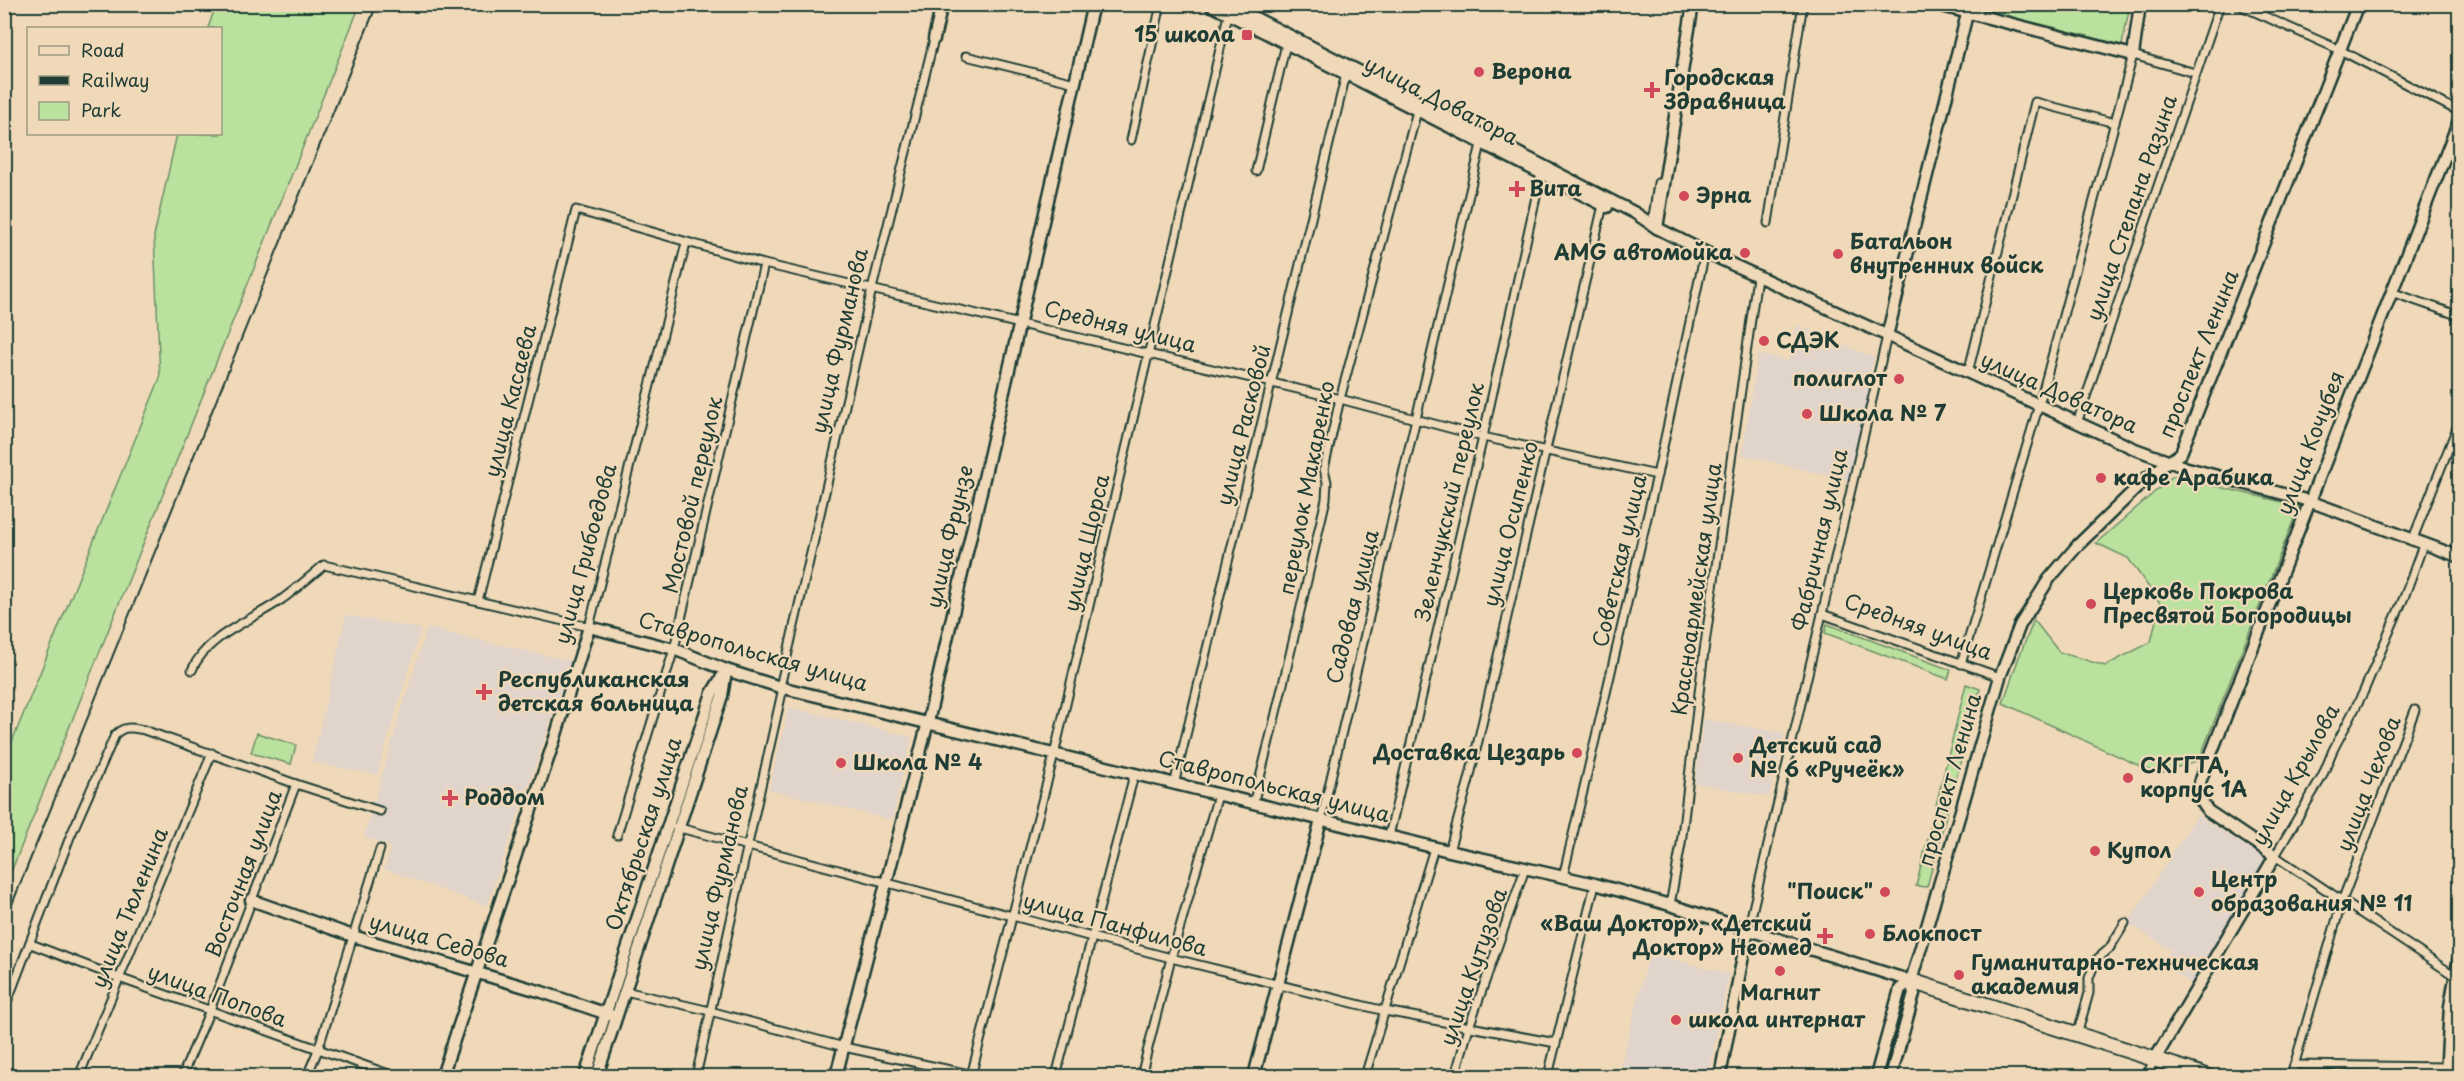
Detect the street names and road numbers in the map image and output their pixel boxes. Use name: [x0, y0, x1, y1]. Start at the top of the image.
street label: улица Доватора: [1359, 47, 1525, 152]
street label: улица Степана Разина: [2076, 89, 2184, 325]
street label: улица Фурманова: [801, 245, 875, 436]
street label: проспект Ленина: [2149, 264, 2246, 442]
street label: Средняя улица: [1041, 291, 1201, 360]
street label: улица Касаева: [475, 321, 544, 480]
street label: улица Расковой: [1207, 341, 1278, 508]
street label: улица Доватора: [1976, 342, 2144, 440]
street label: улица Кочубея: [2267, 366, 2351, 519]
street label: переулок Макаренко: [1269, 378, 1341, 597]
street label: Зеленчукский переулок: [1405, 379, 1491, 624]
street label: Мостовой переулок: [653, 392, 729, 596]
street label: улица Осипенко: [1473, 437, 1545, 610]
street label: Фабричная улица: [1782, 445, 1855, 634]
street label: улица Грибоедова: [545, 460, 624, 647]
street label: Красноармейская улица: [1661, 460, 1729, 717]
street label: улица Фрунзе: [916, 462, 980, 611]
street label: Советская улица: [1583, 470, 1654, 650]
street label: улица Щорса: [1054, 471, 1116, 615]
street label: Садовая улица: [1316, 525, 1386, 687]
street label: Средняя улица: [1840, 583, 1998, 667]
street label: Ставропольская улица: [635, 602, 873, 698]
street label: проспект Ленина: [1908, 688, 1988, 870]
street label: улица Крылова: [2242, 697, 2346, 851]
street label: улица Чехова: [2327, 711, 2408, 856]
street label: Октябрьская улица: [596, 732, 689, 934]
street label: Ставропольская улица: [1155, 741, 1394, 830]
street label: улица Фурманова: [681, 782, 755, 973]
street label: Восточная улица: [195, 784, 289, 962]
street label: улица Тюленина: [81, 821, 175, 992]
street label: улица Панфилова: [1020, 883, 1211, 963]
street label: улица Кутузова: [1430, 883, 1514, 1050]
street label: улица Седова: [366, 904, 513, 974]
street label: улица Попова: [144, 954, 292, 1034]

